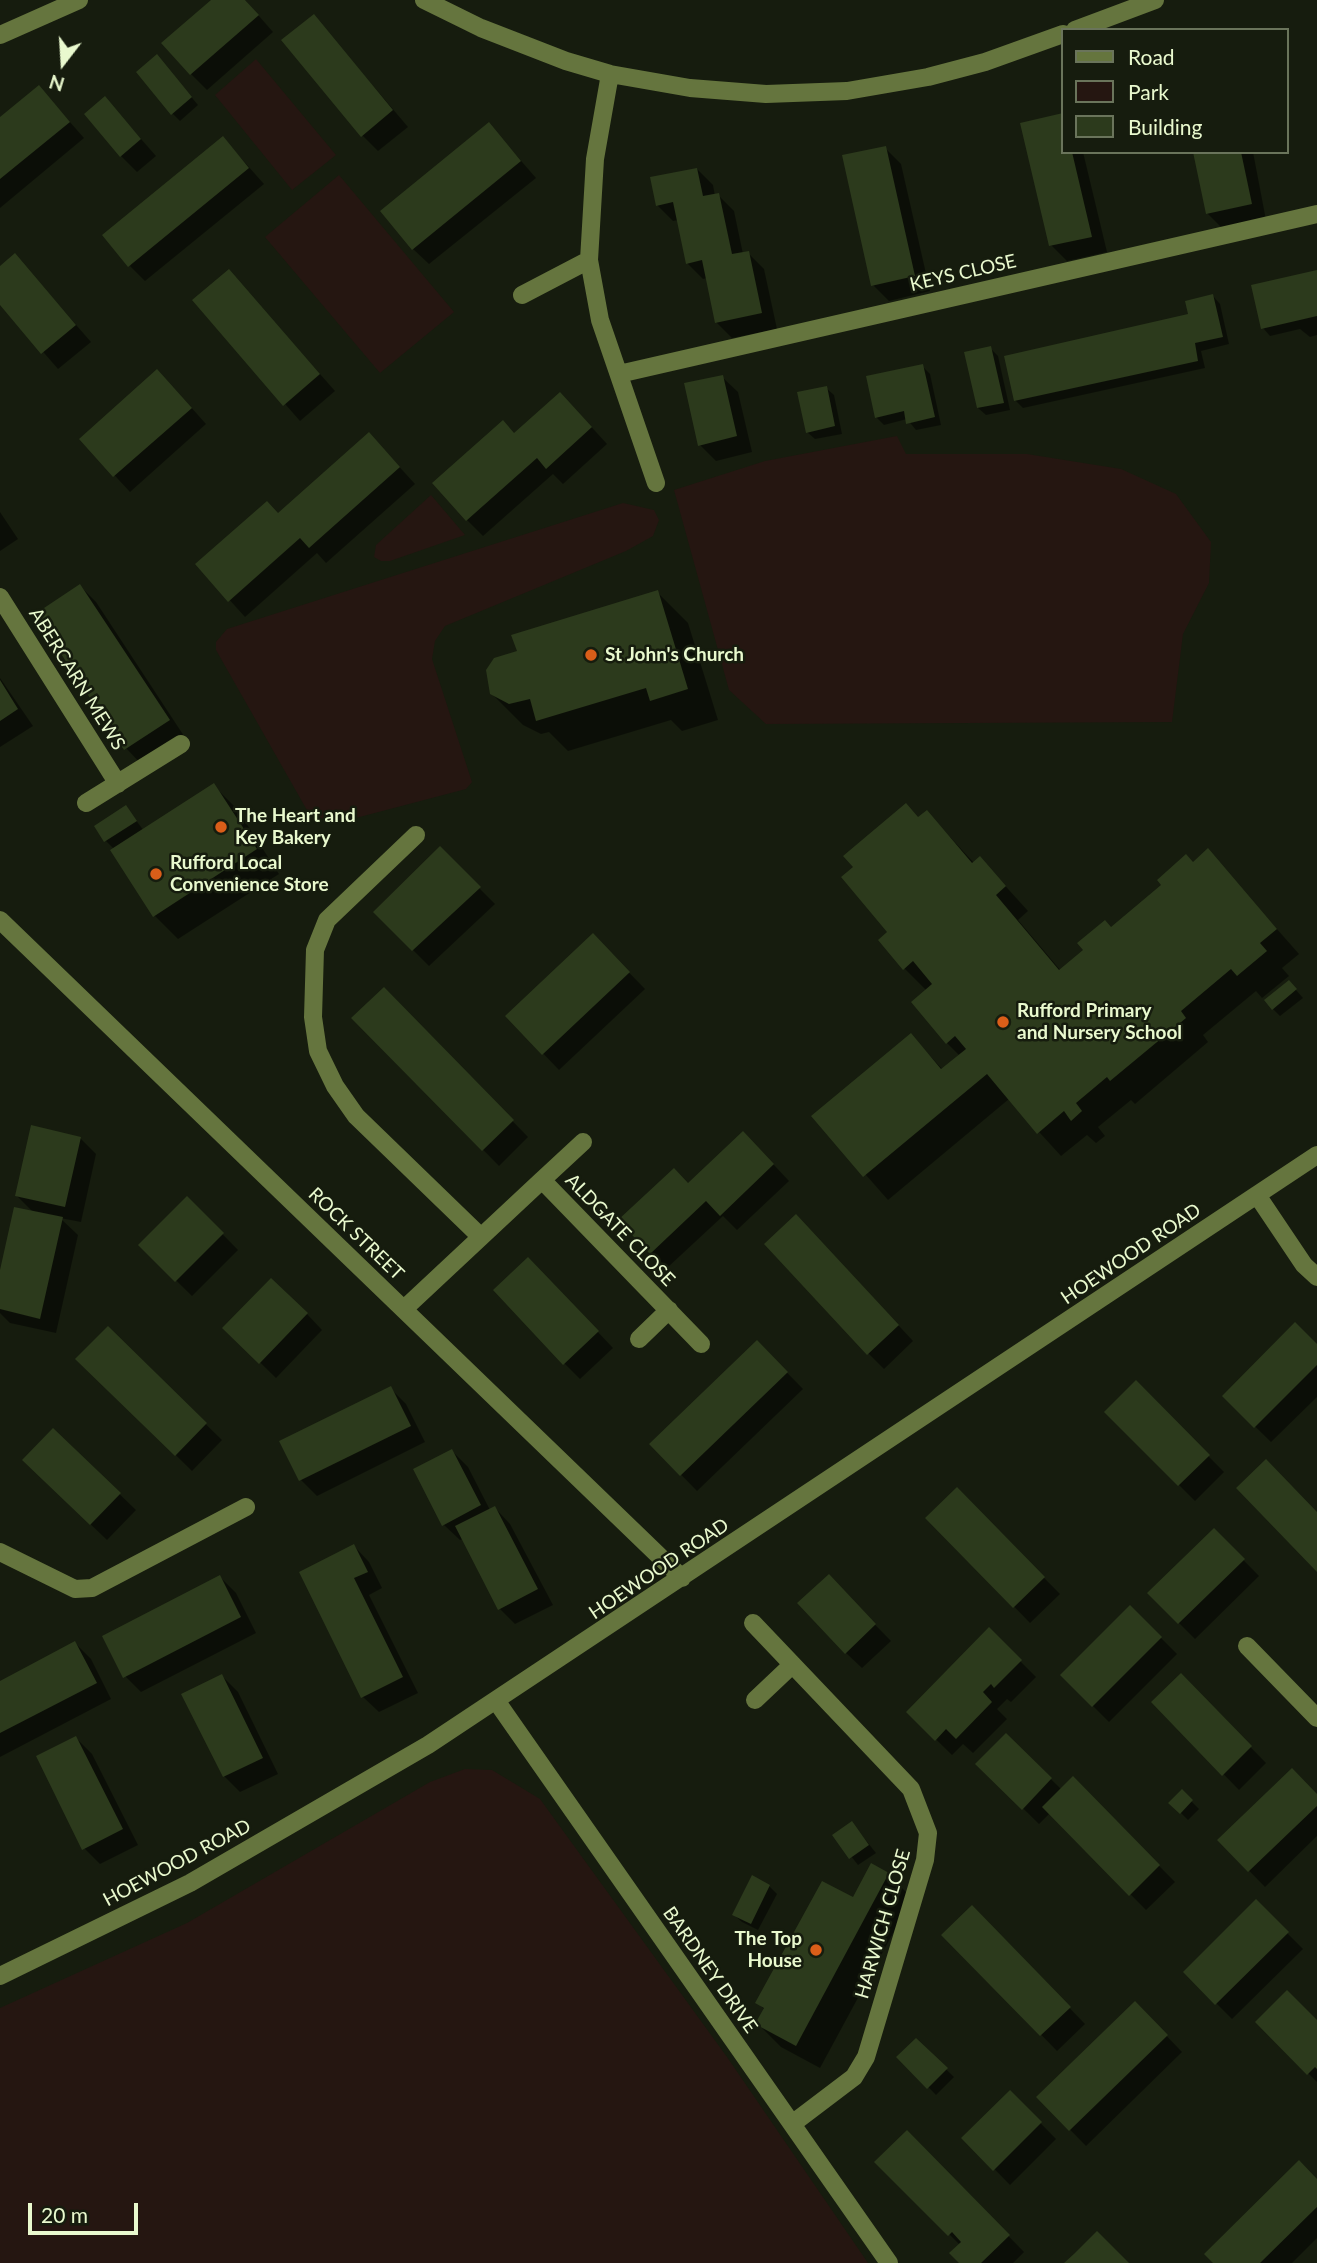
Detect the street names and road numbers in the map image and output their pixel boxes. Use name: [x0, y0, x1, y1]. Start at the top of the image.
street label: KEYS CLOSE: [908, 250, 1018, 296]
street label: ABERCARN MEWS: [24, 604, 130, 754]
street label: ALDGATE CLOSE: [560, 1169, 680, 1291]
street label: ROCK STREET: [304, 1183, 408, 1285]
street label: HOEWOOD ROAD: [1057, 1199, 1205, 1309]
street label: HOEWOOD ROAD: [585, 1514, 733, 1624]
street label: HOEWOOD ROAD: [99, 1814, 255, 1912]
street label: HARWICH CLOSE: [851, 1847, 915, 2001]
street label: BARDNEY DRIVE: [658, 1902, 762, 2038]

